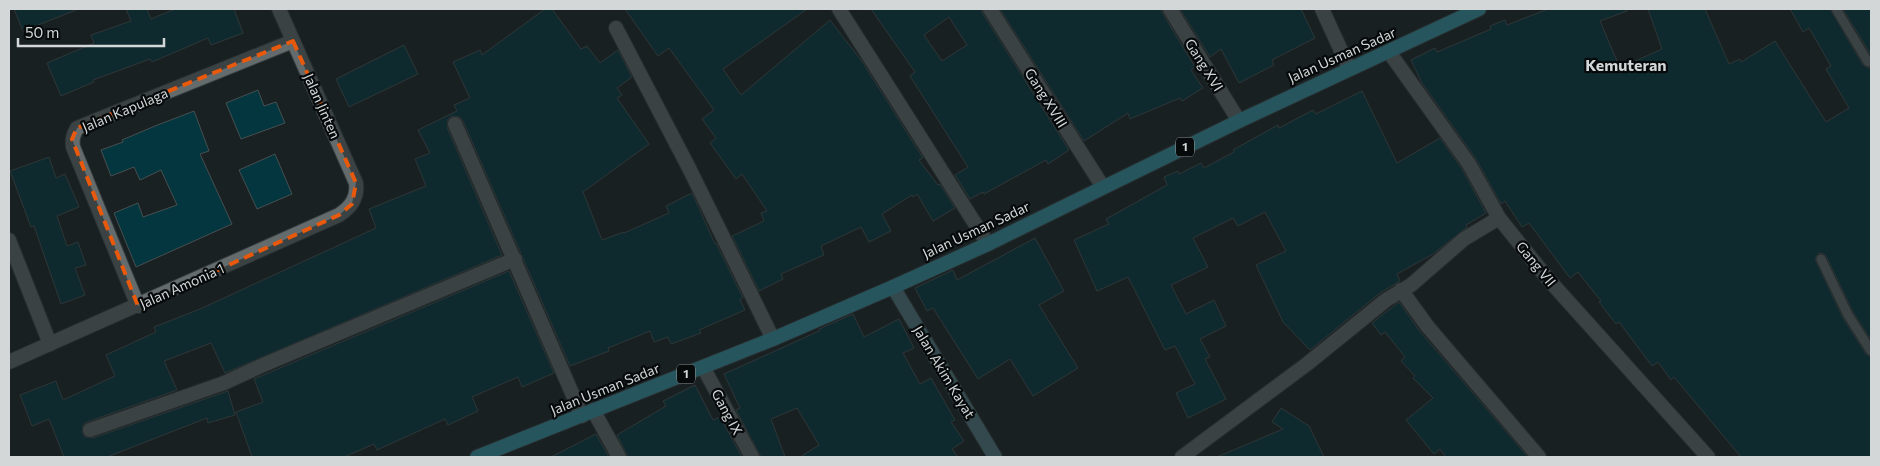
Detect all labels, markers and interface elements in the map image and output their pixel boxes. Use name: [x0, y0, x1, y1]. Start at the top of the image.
scale bar: [18, 15, 164, 47]
text: 50 m: [25, 23, 59, 41]
street label: Jalan Usman Sadar: [1285, 23, 1399, 86]
street label: Gang XVI: [1182, 35, 1227, 94]
district label: Kemuteran: [1585, 55, 1667, 74]
street label: Gang XVIII: [1022, 65, 1071, 131]
street label: Jalan Jinten: [301, 70, 344, 141]
street label: Jalan Kapulaga: [79, 84, 170, 135]
road number: 1: [1176, 138, 1194, 156]
street label: Jalan Usman Sadar: [919, 197, 1032, 262]
street label: Gang VII: [1513, 238, 1560, 290]
street label: Jalan Amonia 1: [137, 259, 227, 312]
street label: Jalan Akim Kayat: [910, 322, 979, 422]
street label: Jalan Usman Sadar: [548, 359, 662, 418]
road number: 1: [677, 364, 695, 384]
street label: Gang IX: [708, 386, 747, 438]

